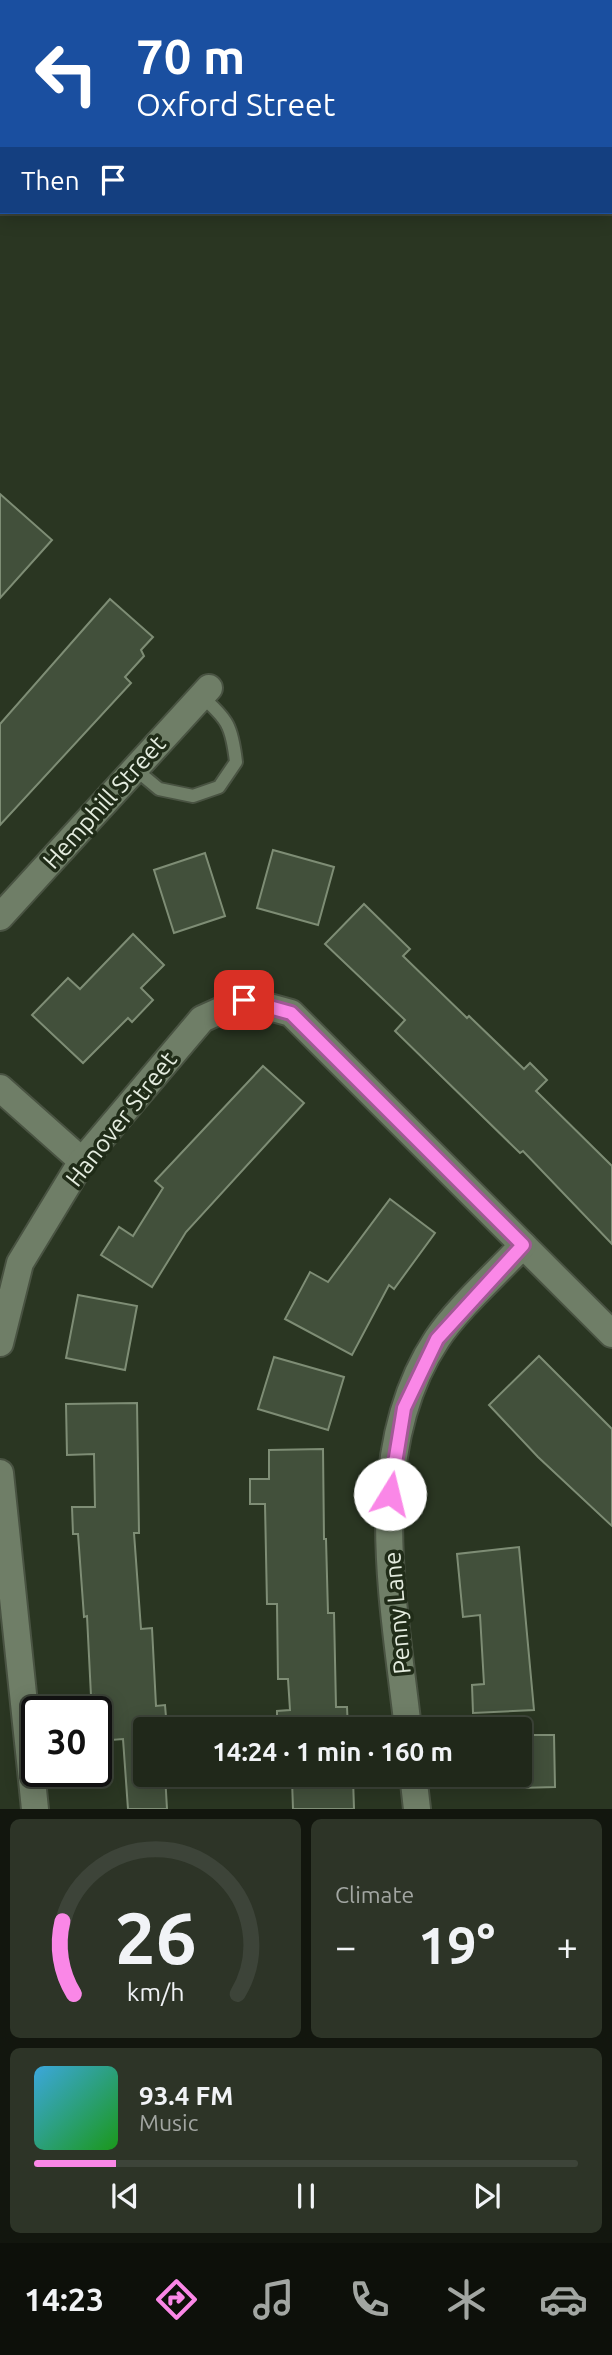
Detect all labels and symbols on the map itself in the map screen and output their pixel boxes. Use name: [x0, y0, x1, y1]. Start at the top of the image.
street label: Hemphill Street: [37, 730, 171, 874]
pin: [214, 970, 274, 1030]
street label: Hanover Street: [60, 1046, 182, 1192]
position arrow: [353, 1457, 427, 1531]
street label: Penny Lane: [378, 1551, 416, 1675]
speed limit sign: 30: [21, 1696, 112, 1787]

